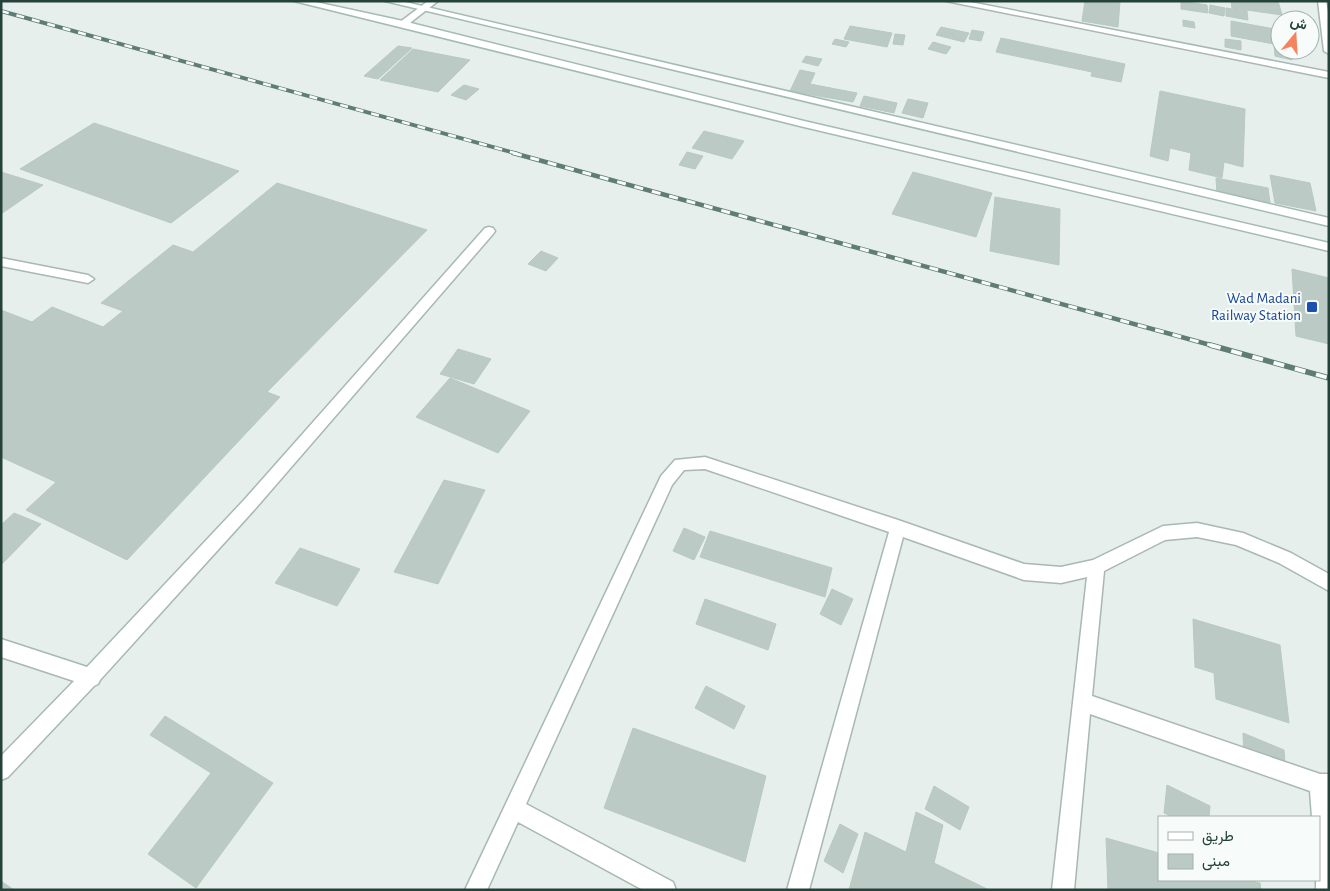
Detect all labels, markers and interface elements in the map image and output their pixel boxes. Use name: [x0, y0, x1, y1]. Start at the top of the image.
north arrow: [1270, 10, 1320, 60]
text: ش: [1288, 14, 1309, 34]
place label: Wad Madani Railway Station: [1211, 291, 1301, 323]
marker: Wad Madani Railway Station: [1305, 300, 1319, 314]
legend: [1158, 816, 1320, 881]
text: طريق: [1202, 829, 1234, 846]
text: مبنى: [1202, 854, 1230, 871]

